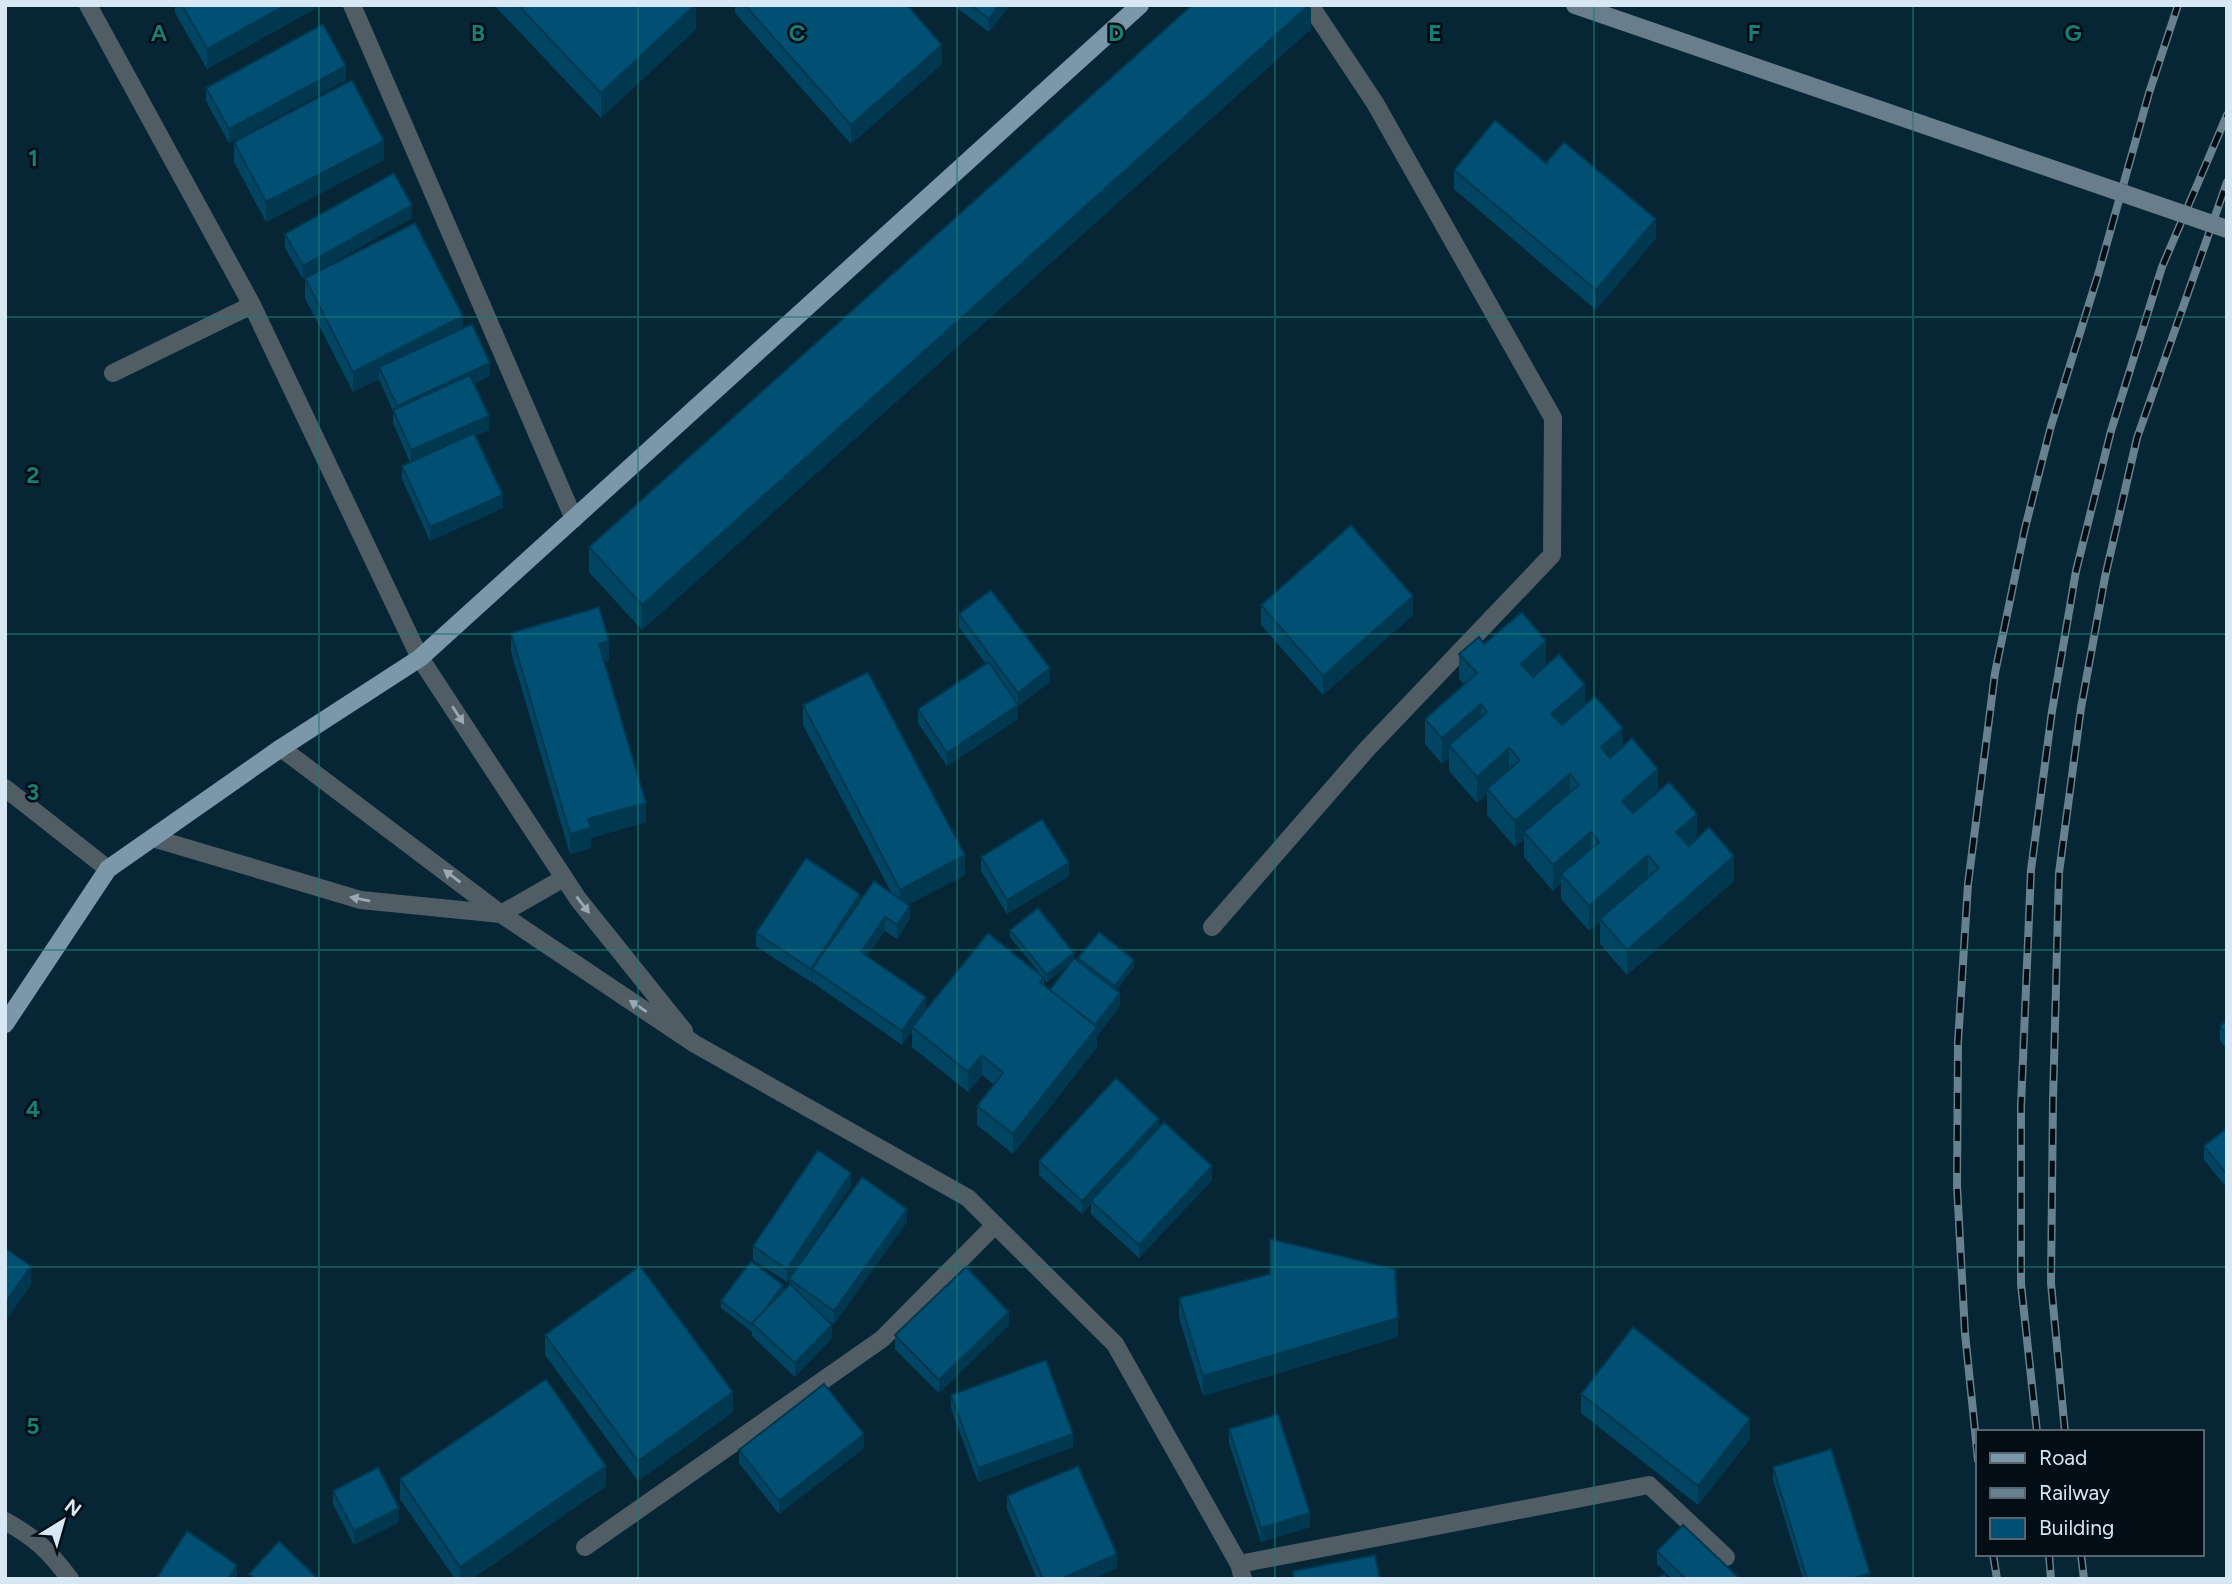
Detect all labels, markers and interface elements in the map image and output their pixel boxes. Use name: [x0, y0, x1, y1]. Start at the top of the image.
text: A: [151, 19, 168, 47]
text: B: [471, 19, 485, 47]
text: C: [789, 19, 806, 47]
text: D: [1108, 19, 1124, 47]
text: E: [1428, 19, 1442, 47]
text: F: [1748, 19, 1761, 47]
text: G: [2064, 19, 2082, 47]
text: 1: [28, 144, 38, 172]
text: 2: [26, 461, 40, 489]
one-way arrow: [451, 706, 464, 725]
text: 3: [27, 778, 39, 806]
one-way arrow: [443, 869, 461, 884]
one-way arrow: [349, 893, 371, 904]
one-way arrow: [576, 896, 590, 914]
one-way arrow: [629, 999, 647, 1013]
text: 4: [26, 1095, 40, 1123]
text: 5: [26, 1412, 40, 1440]
legend: [1976, 1430, 2204, 1556]
text: Road: [2039, 1445, 2087, 1470]
text: Railway: [2039, 1480, 2110, 1505]
north arrow: [28, 1486, 98, 1556]
text: N: [60, 1494, 86, 1521]
text: Building: [2039, 1515, 2114, 1540]

